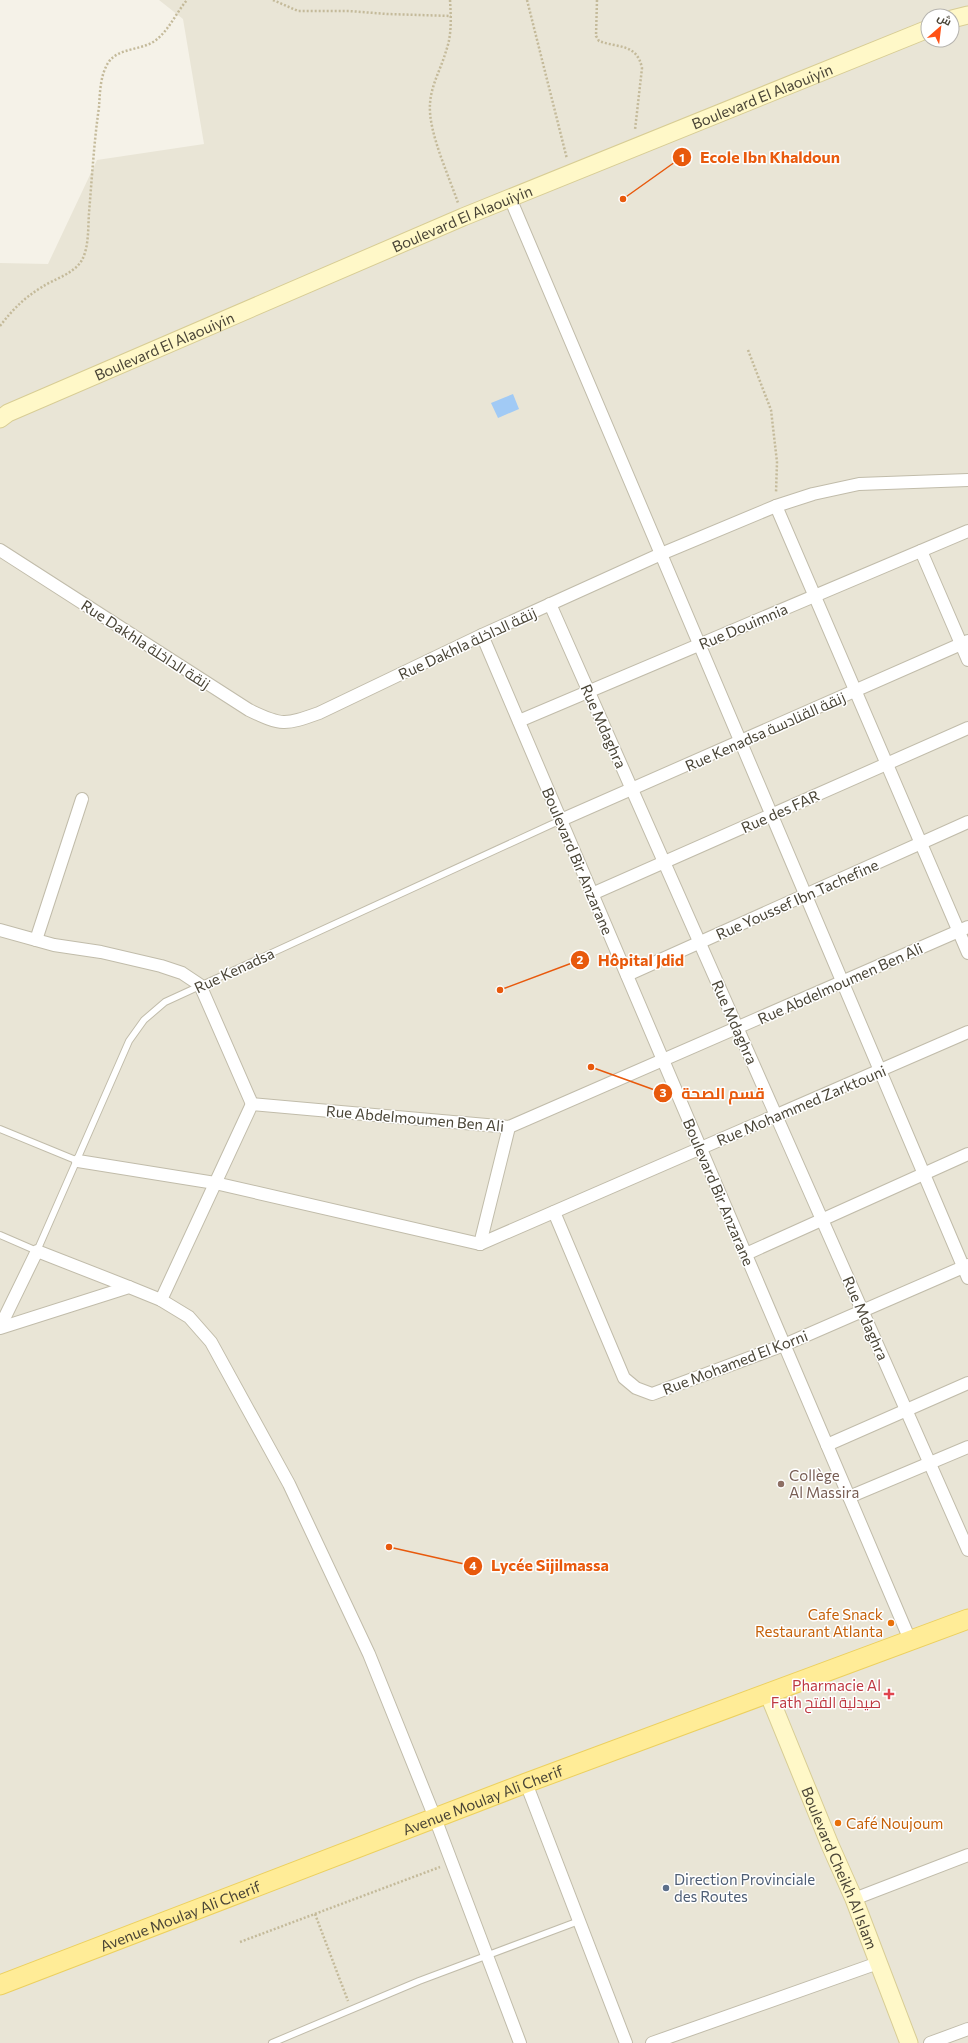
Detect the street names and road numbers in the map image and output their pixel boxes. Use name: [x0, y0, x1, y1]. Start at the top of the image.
street label: Boulevard El Alaouiyin: [689, 60, 835, 133]
street label: Boulevard El Alaouiyin: [389, 181, 535, 256]
street label: Boulevard El Alaouiyin: [92, 308, 237, 384]
street label: Rue Dakhla زنقة الداخلة: [78, 596, 214, 693]
street label: Rue Douimnia: [696, 599, 790, 653]
street label: Rue Dakhla زنقة الداخلة: [395, 603, 539, 684]
street label: Rue Mdaghra: [577, 681, 631, 771]
street label: Rue Kenadsa زنقة القنادسة: [682, 688, 848, 775]
street label: Boulevard Bir Anzarane: [539, 785, 617, 937]
street label: Rue des FAR: [738, 786, 822, 836]
street label: Rue Youssef Ibn Tachefine: [713, 855, 881, 943]
street label: Rue Abdelmoumen Ben Ali: [755, 938, 925, 1028]
street label: Rue Kenadsa: [191, 944, 277, 996]
street label: Rue Mdaghra: [708, 977, 762, 1067]
street label: Rue Mohammed Zarktouni: [714, 1061, 888, 1149]
street label: Rue Abdelmoumen Ben Ali: [325, 1101, 505, 1135]
street label: Boulevard Bir Anzarane: [680, 1116, 758, 1268]
street label: Rue Mdaghra: [839, 1273, 893, 1363]
street label: Rue Mohamed El Korni: [660, 1326, 810, 1398]
street label: Avenue Moulay Ali Cherif: [400, 1761, 565, 1839]
street label: Boulevard Cheikh Al Islam: [798, 1784, 881, 1952]
street label: Avenue Moulay Ali Cherif: [97, 1877, 263, 1955]

